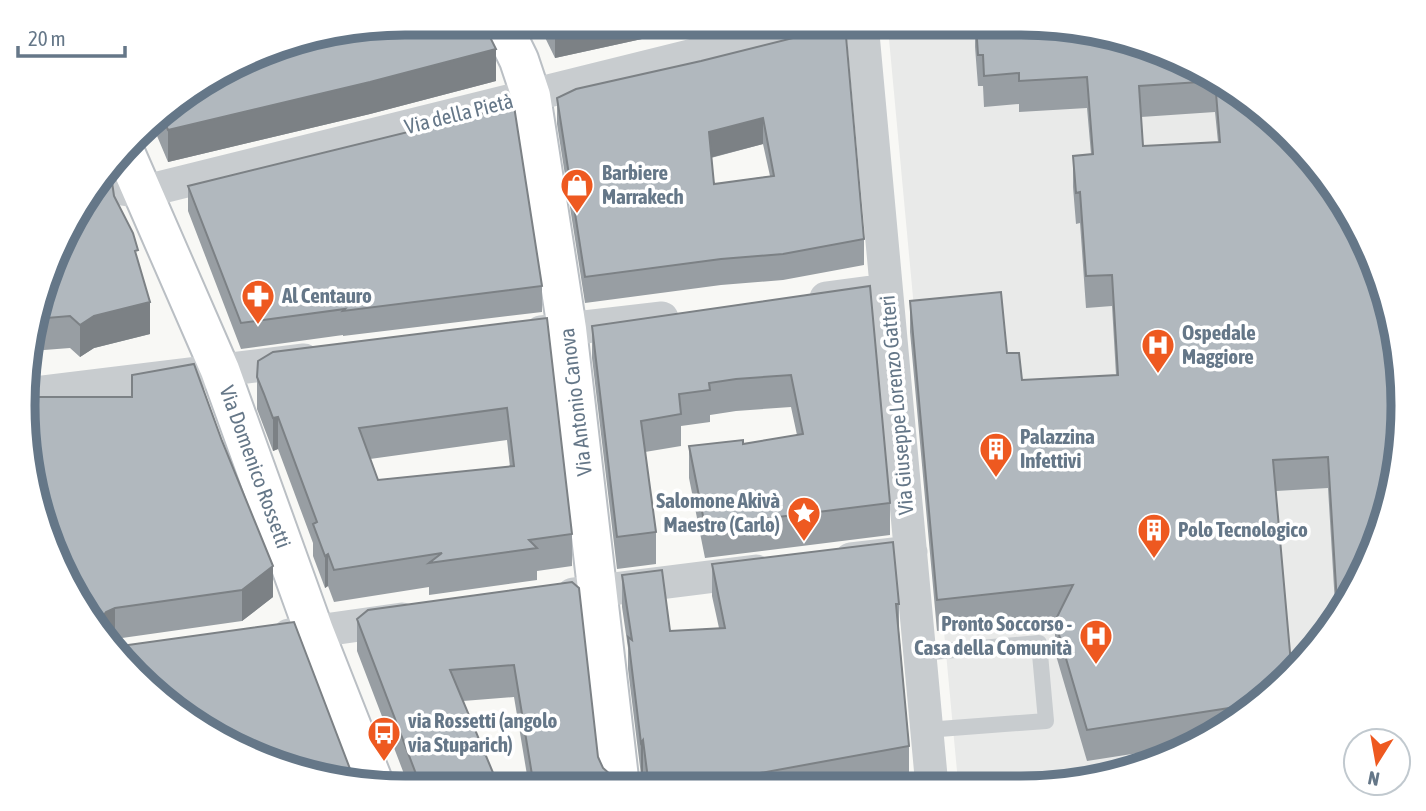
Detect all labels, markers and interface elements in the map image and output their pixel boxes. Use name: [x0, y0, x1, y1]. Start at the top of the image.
scale bar: [18, 14, 124, 58]
text: 20 m: [28, 26, 66, 50]
street label: Via della Pietà: [402, 88, 516, 138]
place label: Barbiere Marrakech: [602, 160, 684, 208]
shop icon: Barbiere Marrakech: [558, 166, 596, 215]
pharmacy icon: Al Centauro: [239, 277, 277, 326]
place label: Al Centauro: [281, 283, 372, 307]
street label: Via Giuseppe Lorenzo Gatteri: [874, 294, 918, 516]
place label: Ospedale Maggiore: [1182, 320, 1256, 368]
hospital icon: Ospedale Maggiore: [1139, 326, 1177, 375]
street label: Via Antonio Canova: [554, 327, 596, 478]
street label: Via Domenico Rossetti: [215, 382, 296, 551]
place label: Palazzina Infettivi: [1020, 424, 1095, 472]
building icon: Palazzina Infettivi: [977, 430, 1015, 479]
place label: Salomone Akivà Maestro (Carlo): [656, 488, 780, 536]
place icon: Salomone Akivà Maestro (Carlo): [785, 494, 823, 543]
building icon: Polo Tecnologico: [1135, 511, 1173, 560]
place label: Polo Tecnologico: [1178, 517, 1308, 541]
place label: Pronto Soccorso - Casa della Comunità: [914, 611, 1072, 659]
hospital icon: Pronto Soccorso - Casa della Comunità: [1077, 617, 1115, 666]
place label: via Rossetti (angolo via Stuparich): [408, 708, 557, 756]
bus stop icon: via Rossetti (angolo via Stuparich): [365, 714, 403, 763]
north arrow: [1342, 727, 1412, 797]
text: N: [1366, 767, 1381, 791]

